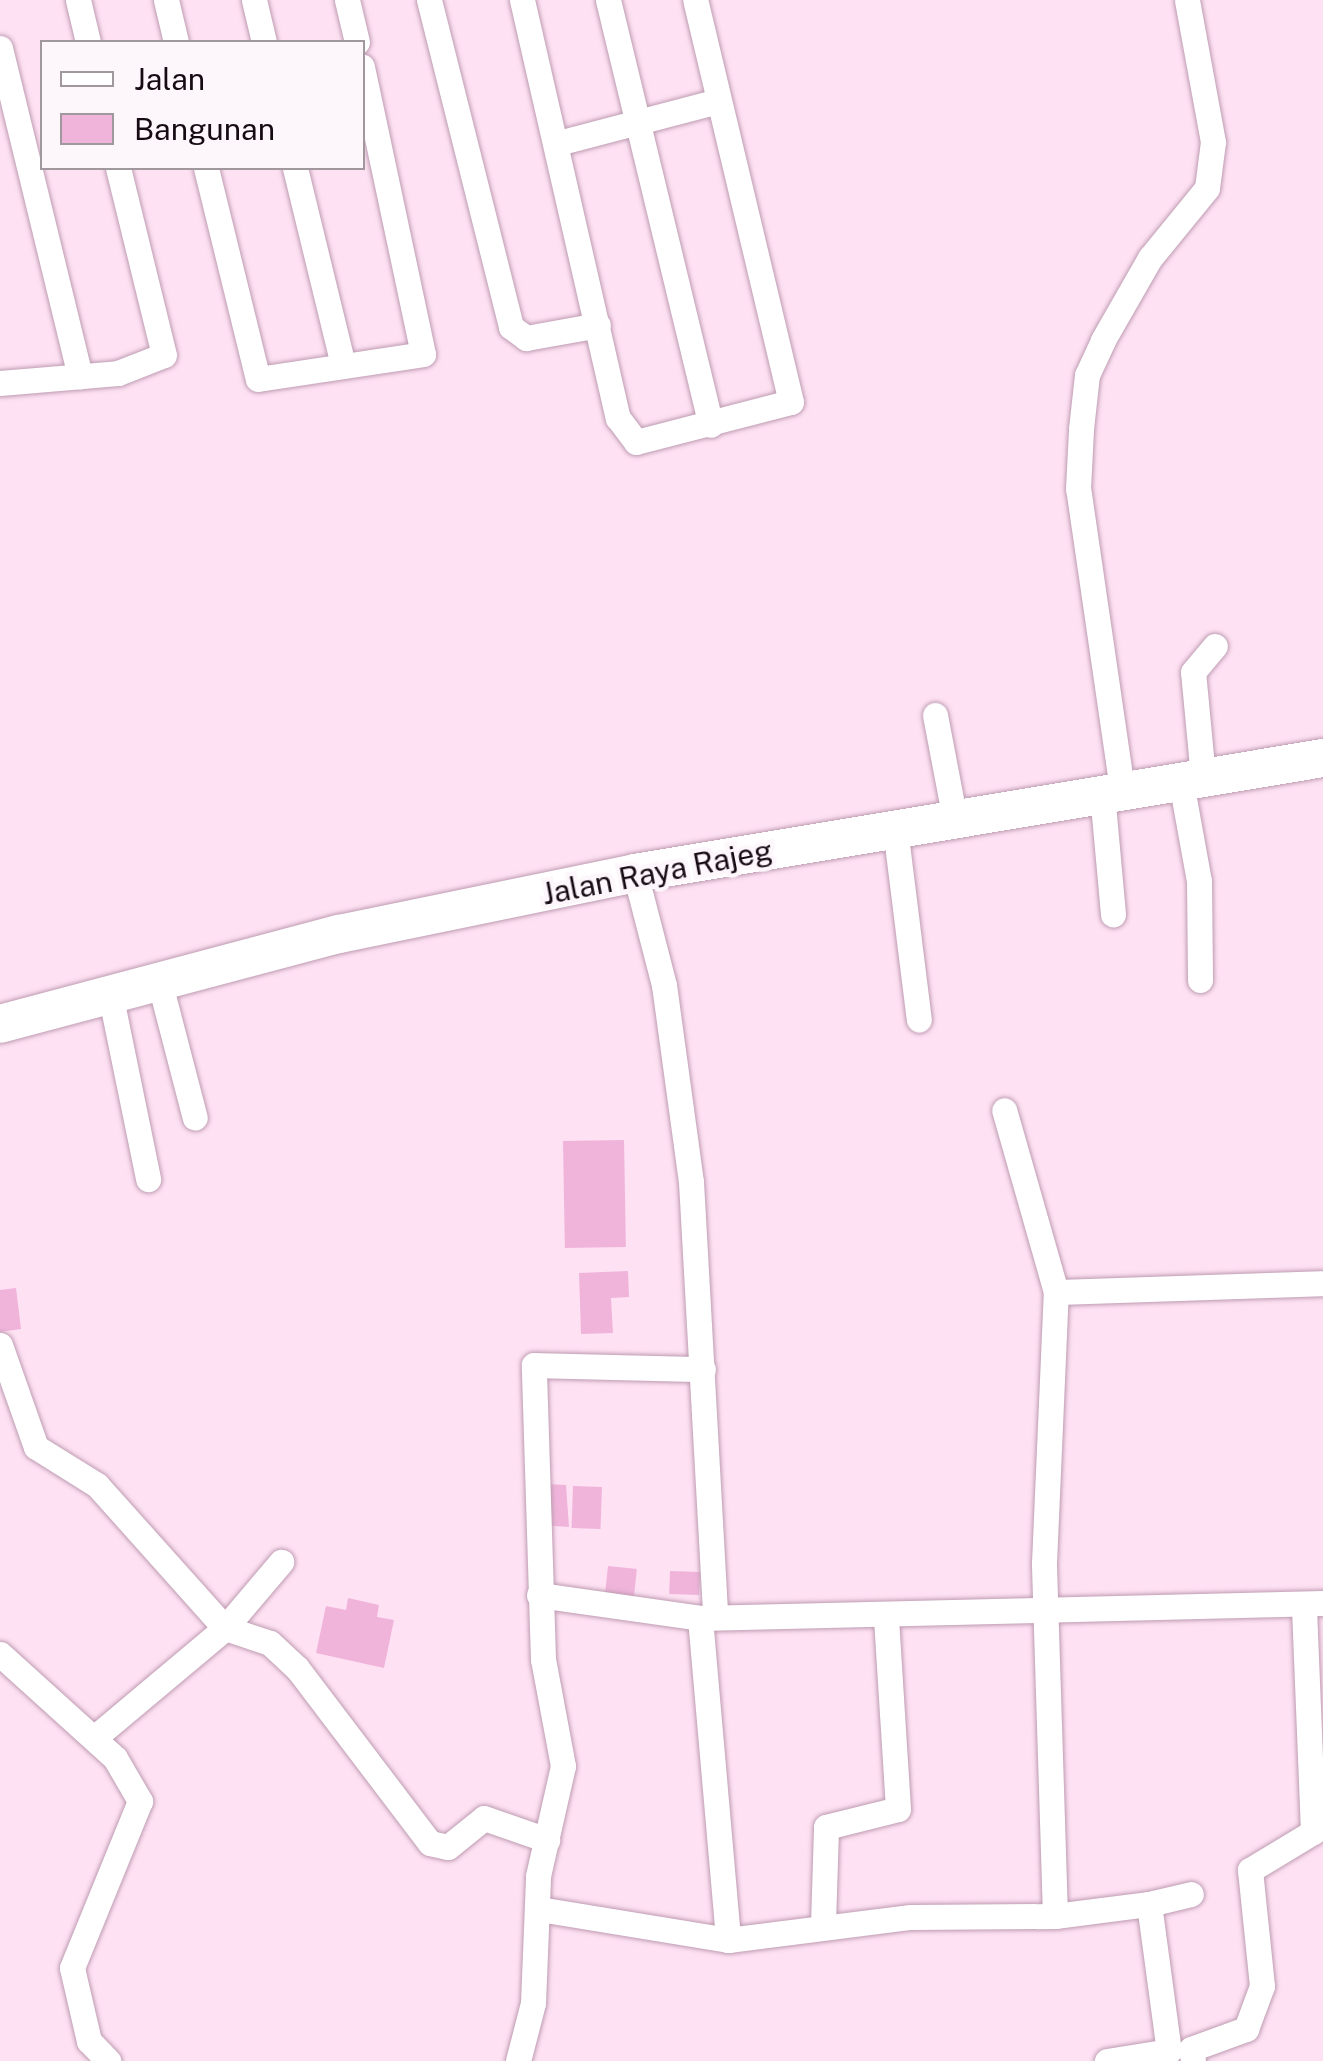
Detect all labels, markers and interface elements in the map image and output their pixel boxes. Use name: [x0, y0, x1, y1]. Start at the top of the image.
legend: [40, 40, 365, 170]
text: Jalan: [134, 61, 205, 97]
text: Bangunan: [134, 111, 275, 147]
street label: Jalan Raya Rajeg: [539, 832, 775, 912]

